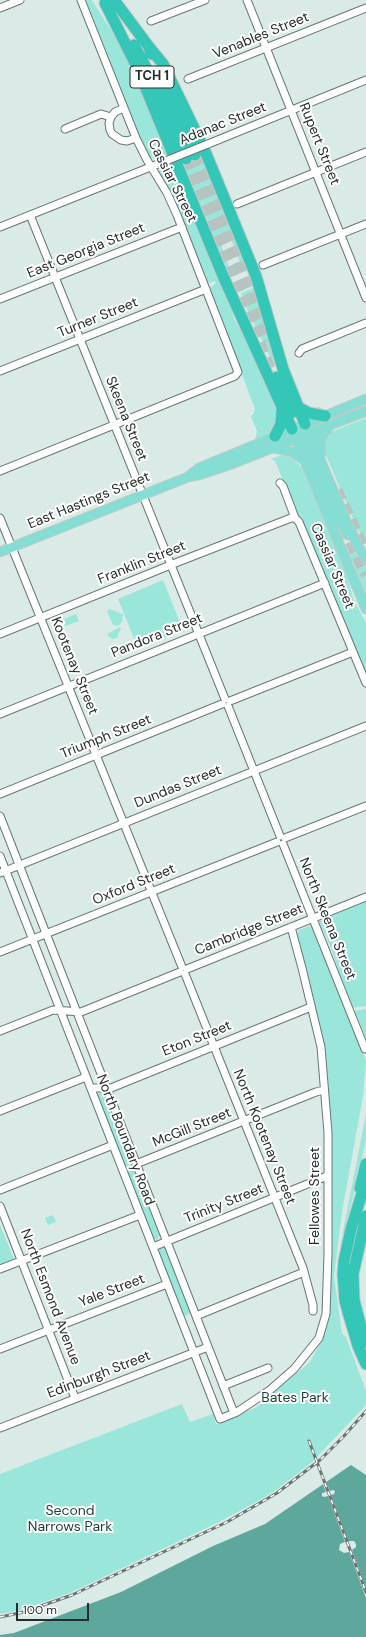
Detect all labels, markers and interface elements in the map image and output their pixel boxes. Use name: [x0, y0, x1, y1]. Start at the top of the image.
street label: Venables Street: [210, 9, 312, 63]
road number: TCH 1: [130, 66, 174, 88]
street label: Adanac Street: [177, 99, 269, 149]
street label: Rupert Street: [295, 100, 343, 188]
street label: Cassiar Street: [144, 137, 200, 225]
street label: East Georgia Street: [25, 220, 147, 282]
street label: Turner Street: [55, 294, 141, 342]
street label: Skeena Street: [101, 374, 151, 464]
street label: East Hastings Street: [25, 469, 153, 533]
street label: Cassiar Street: [306, 521, 358, 611]
street label: Franklin Street: [96, 538, 188, 588]
street label: Pandora Street: [109, 610, 205, 662]
street label: Kootenay Street: [47, 615, 101, 717]
street label: Triumph Street: [58, 711, 154, 763]
street label: Dundas Street: [132, 762, 224, 812]
street label: North Skeena Street: [295, 856, 359, 982]
street label: Oxford Street: [90, 861, 178, 909]
street label: Cambridge Street: [192, 901, 306, 959]
street label: Eton Street: [160, 1018, 234, 1060]
street label: North Kootenay Street: [229, 1067, 299, 1207]
street label: North Boundary Road: [92, 1072, 158, 1208]
street label: McGill Street: [150, 1105, 234, 1151]
street label: Fellowes Street: [307, 1147, 323, 1245]
street label: Trinity Street: [182, 1181, 266, 1227]
street label: North Esmond Avenue: [16, 1227, 84, 1367]
street label: Yale Street: [77, 1271, 147, 1311]
street label: Edinburgh Street: [45, 1348, 153, 1402]
park label: Bates Park: [261, 1390, 329, 1406]
park label: Second Narrows Park: [28, 1503, 112, 1536]
scale bar: [18, 1595, 91, 1621]
text: 100 m: [23, 1602, 57, 1618]

